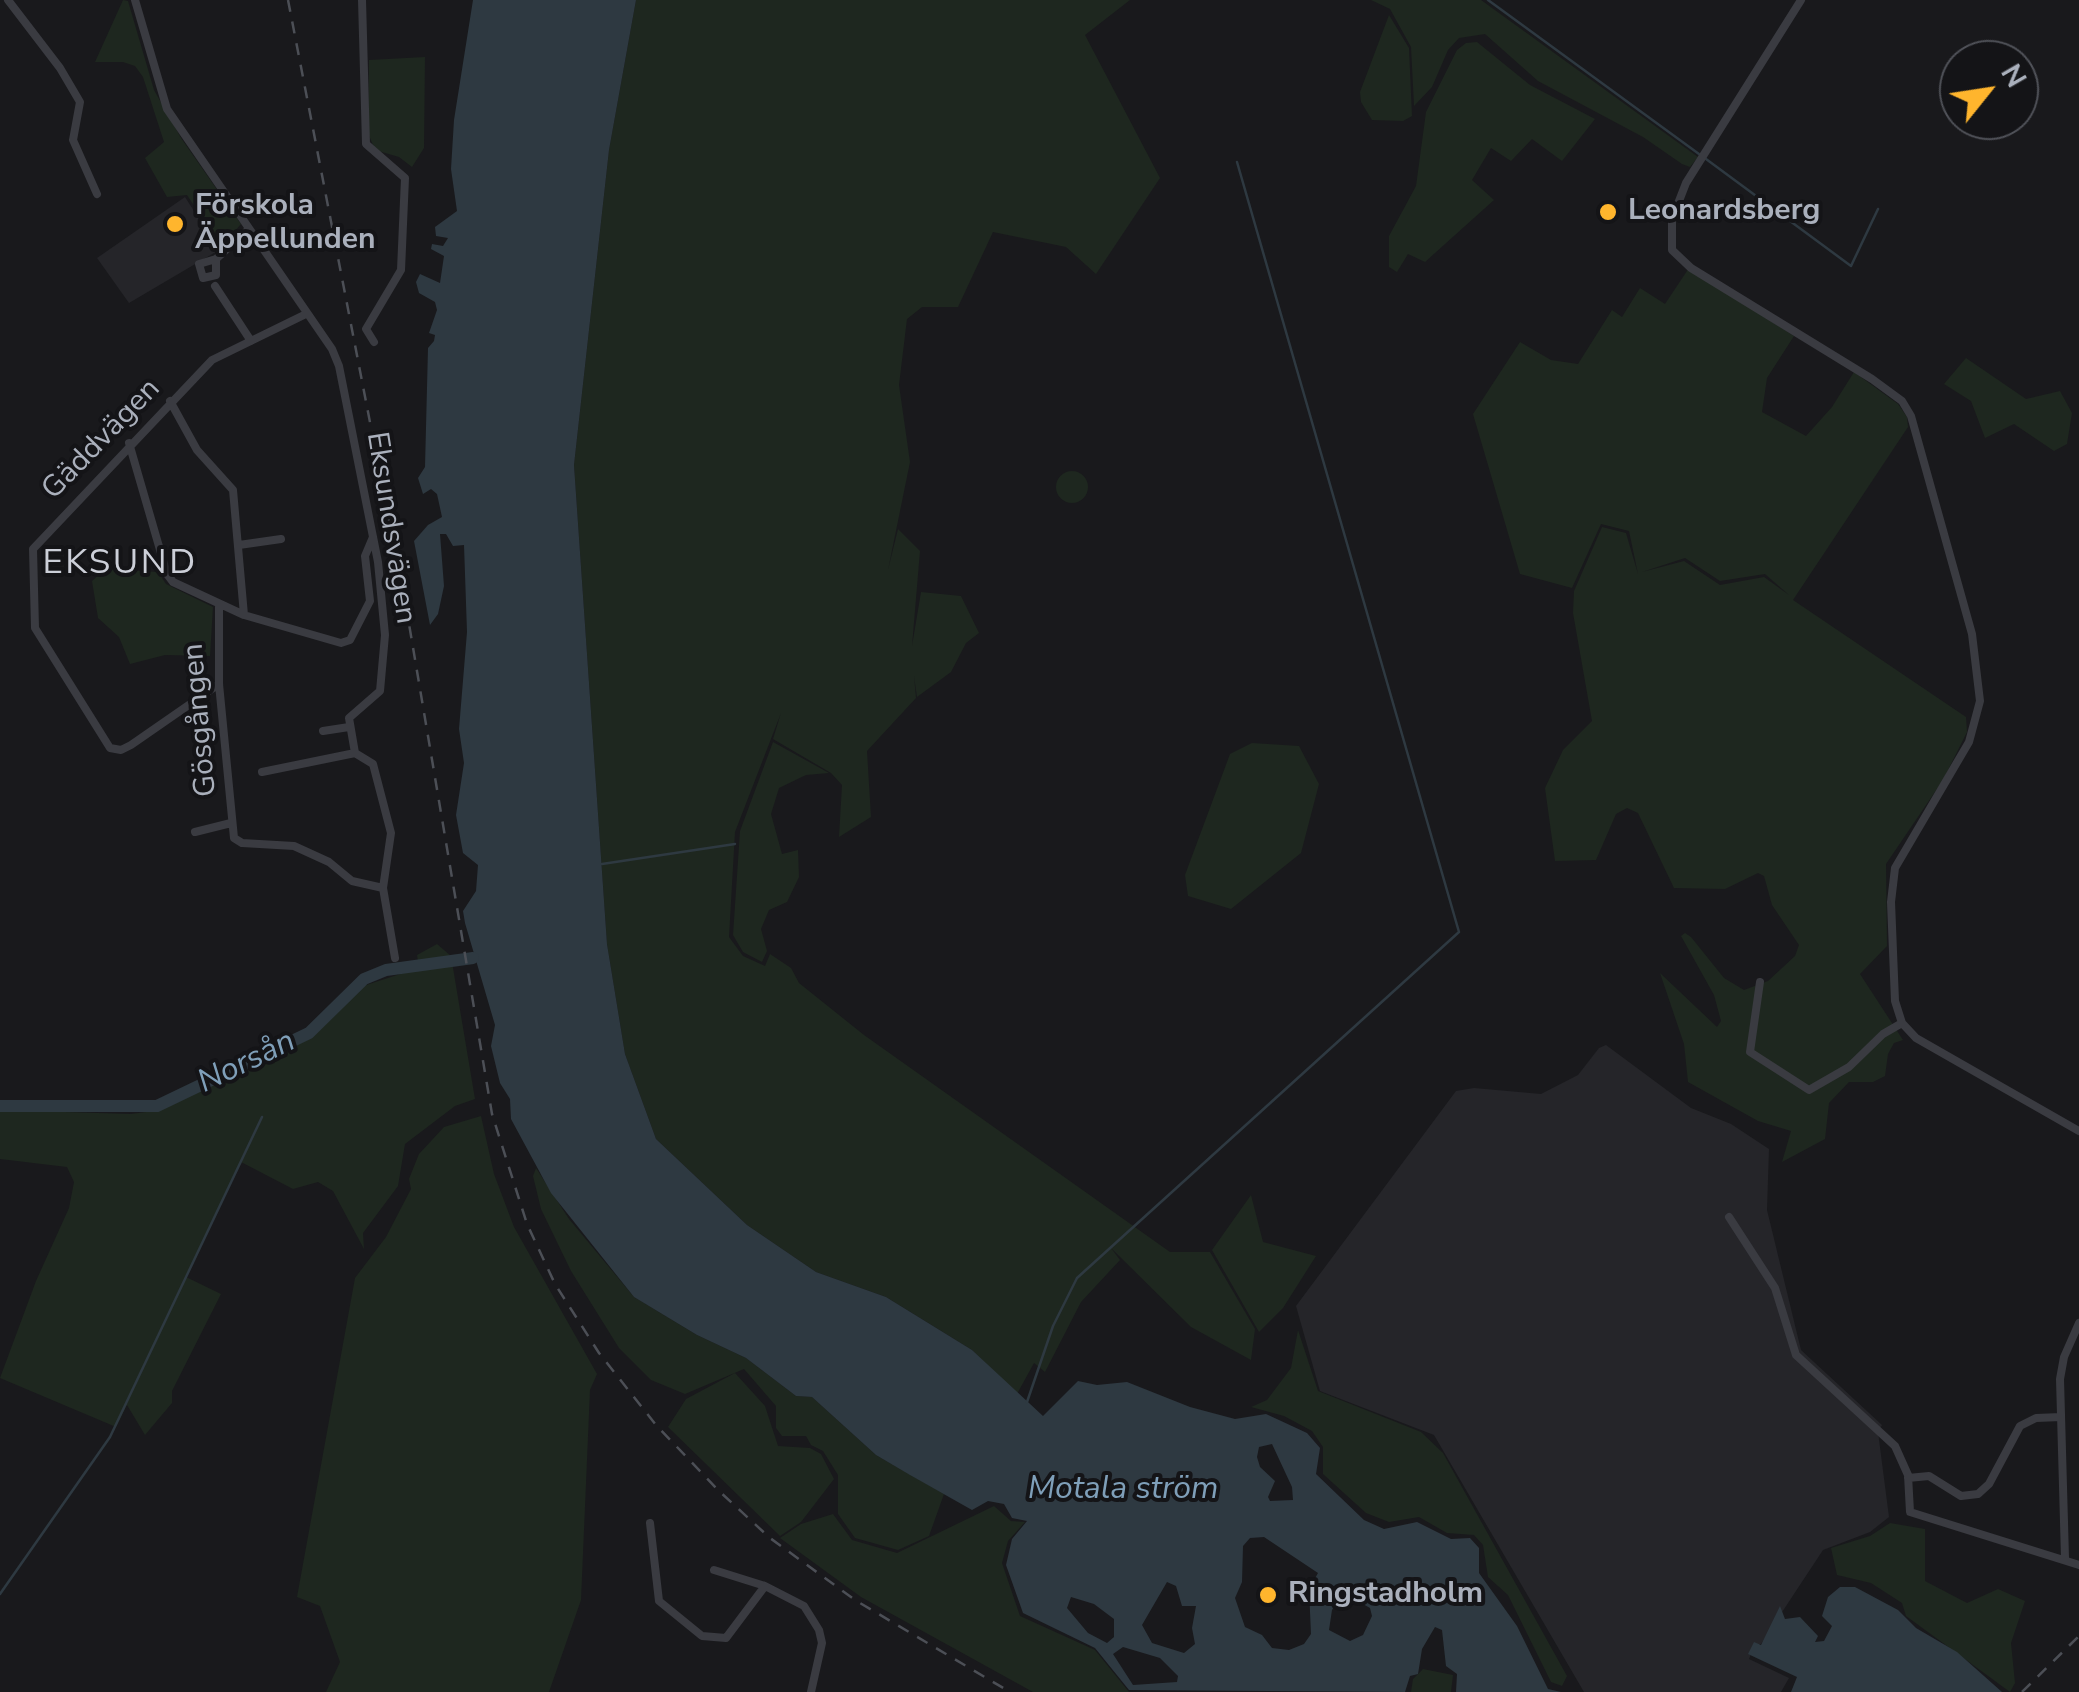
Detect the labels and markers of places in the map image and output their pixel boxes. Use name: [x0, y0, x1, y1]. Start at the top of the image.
place label: Förskola Äppellunden: [195, 189, 375, 260]
place label: Leonardsberg: [1628, 194, 1820, 230]
marker: Leonardsberg: [1597, 201, 1619, 223]
marker: Förskola Äppellunden: [164, 213, 186, 235]
place label: Ringstadholm: [1288, 1577, 1483, 1613]
marker: Ringstadholm: [1257, 1584, 1279, 1606]

